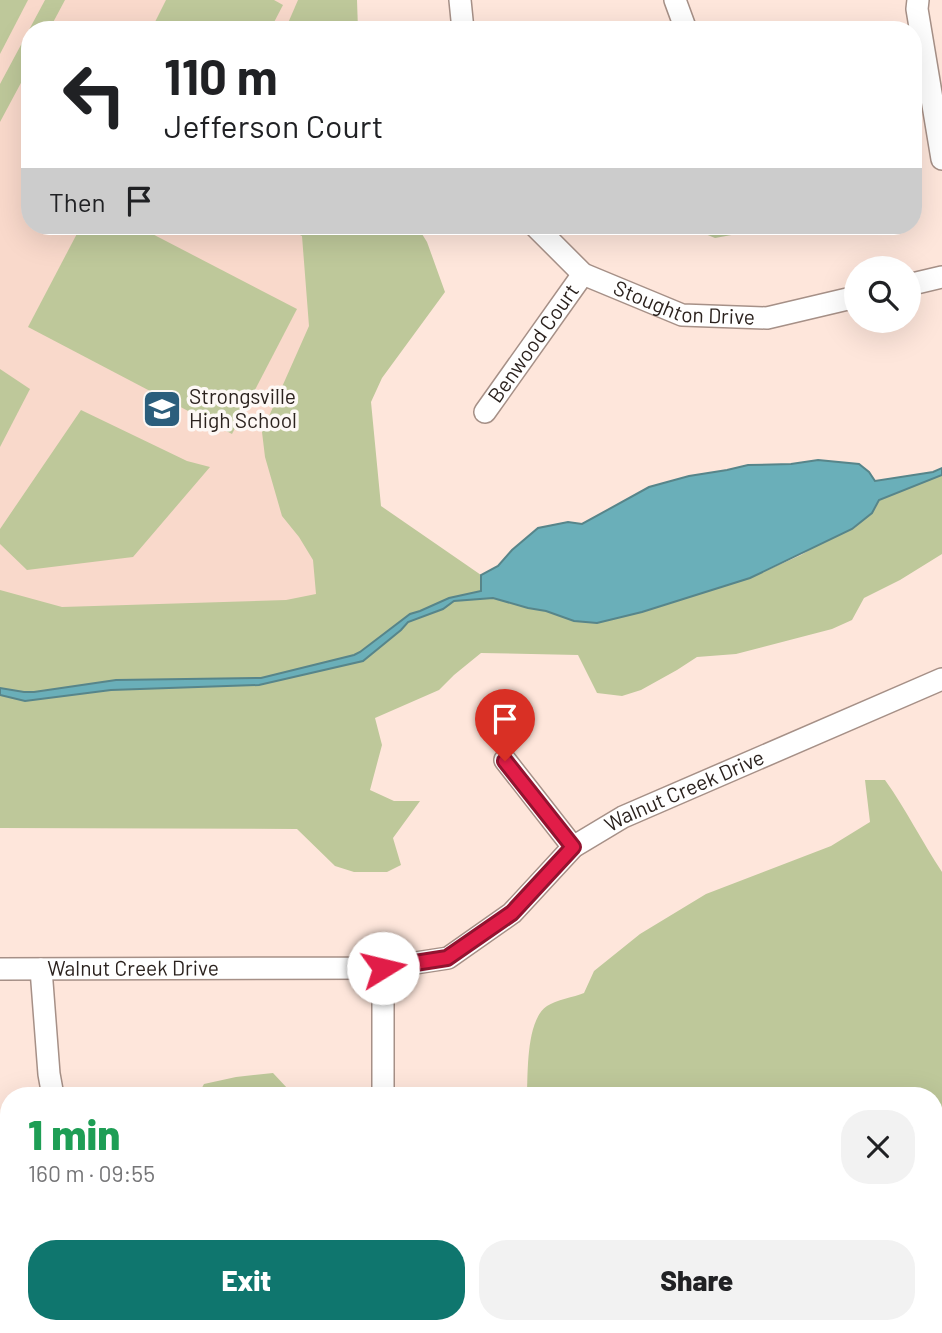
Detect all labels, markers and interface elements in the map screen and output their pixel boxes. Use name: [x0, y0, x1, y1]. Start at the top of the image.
text: 110 m: [164, 46, 278, 105]
icon: left: [49, 49, 140, 140]
text: Jefferson Court: [164, 106, 383, 144]
icon: arrive: [120, 182, 158, 220]
text: Then: [49, 186, 106, 217]
map controls: [844, 256, 921, 333]
button: search: [844, 256, 921, 333]
street label: Stoughton Drive: [610, 274, 755, 329]
street label: Benwood Court: [482, 278, 583, 407]
place label: Strongsville High School: [189, 383, 297, 432]
school or university icon: Strongsville High School: [141, 388, 183, 430]
pin: [475, 689, 535, 761]
icon: arrive: [486, 700, 524, 738]
street label: Walnut Creek Drive: [599, 744, 767, 836]
position arrow: [346, 931, 420, 1005]
street label: Walnut Creek Drive: [47, 954, 219, 980]
text: 1 min: [28, 1108, 120, 1158]
button: close: [841, 1110, 915, 1184]
text: 160 m · 09:55: [28, 1159, 155, 1187]
button: Exit: [28, 1240, 465, 1320]
button: Share: [479, 1240, 915, 1320]

